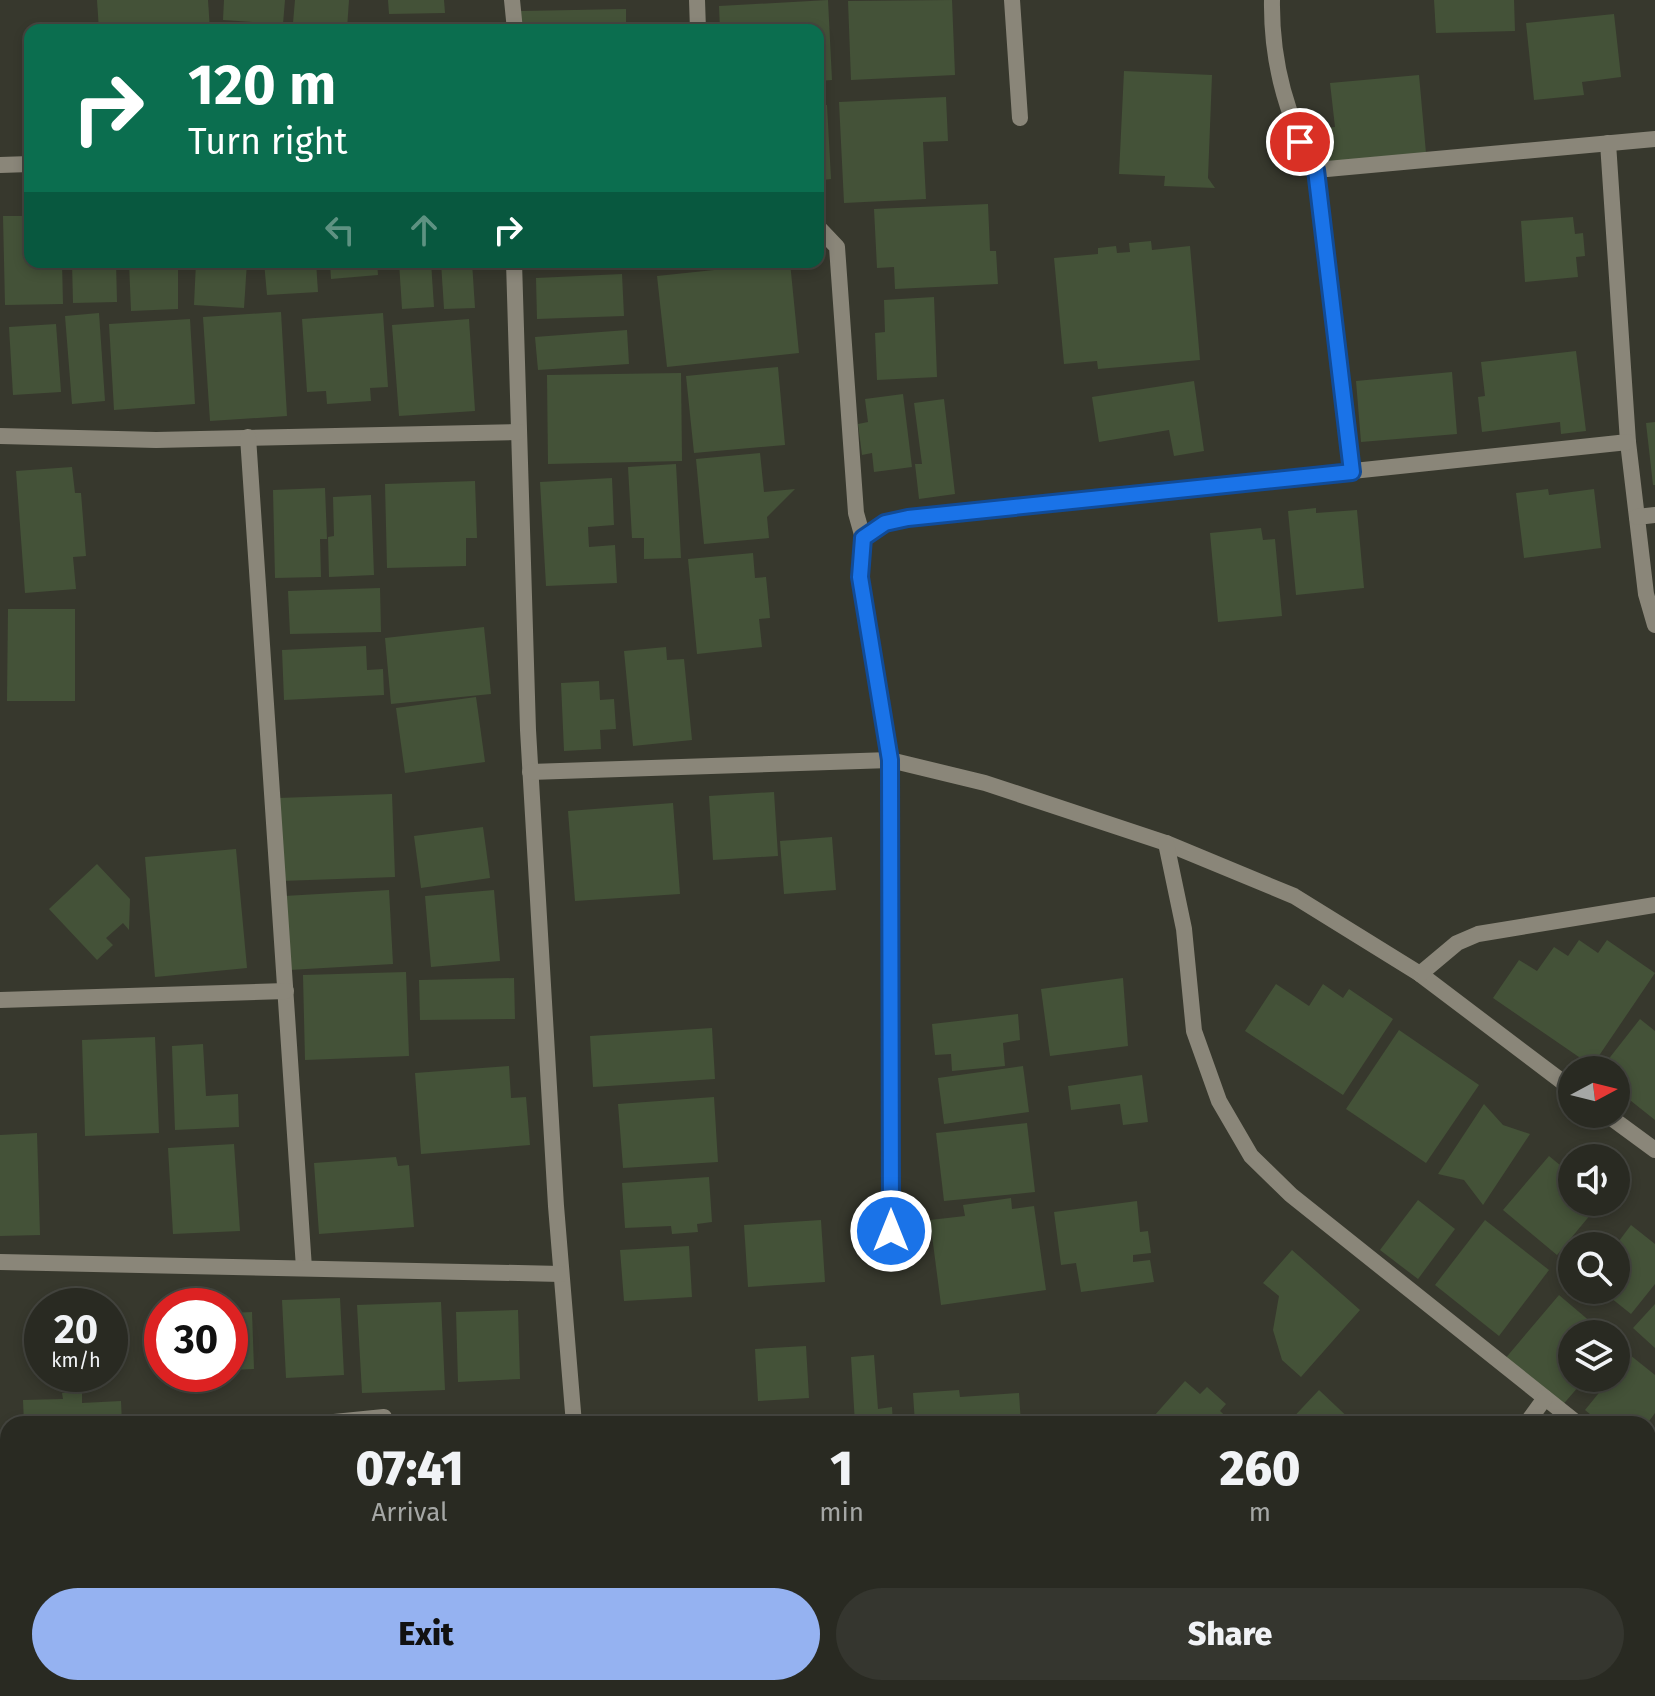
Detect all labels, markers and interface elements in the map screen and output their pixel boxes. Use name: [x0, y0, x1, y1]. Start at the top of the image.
text: 120 m: [188, 52, 336, 119]
icon: right: [56, 56, 160, 160]
pin: [1266, 108, 1334, 176]
text: Turn right: [188, 120, 348, 164]
icon: arrive: [1278, 120, 1322, 164]
icon: left: [318, 208, 362, 252]
icon: ahead: [402, 208, 446, 252]
icon: right: [486, 208, 530, 252]
north arrow: [1558, 1056, 1630, 1128]
map controls: [1558, 1056, 1630, 1392]
button: sound: [1558, 1144, 1630, 1216]
position arrow: [849, 1189, 933, 1273]
button: search: [1558, 1232, 1630, 1304]
speed limit sign: 30: [144, 1288, 248, 1392]
text: 20: [54, 1306, 98, 1354]
button: layers: [1558, 1320, 1630, 1392]
text: km/h: [51, 1348, 101, 1372]
text: 07:41: [355, 1440, 464, 1498]
text: 1: [830, 1440, 853, 1498]
text: 260: [1219, 1440, 1301, 1498]
text: Arrival: [371, 1497, 448, 1528]
text: min: [819, 1497, 864, 1528]
text: m: [1249, 1497, 1271, 1528]
button: Exit: [32, 1588, 820, 1680]
button: Share: [836, 1588, 1624, 1680]

